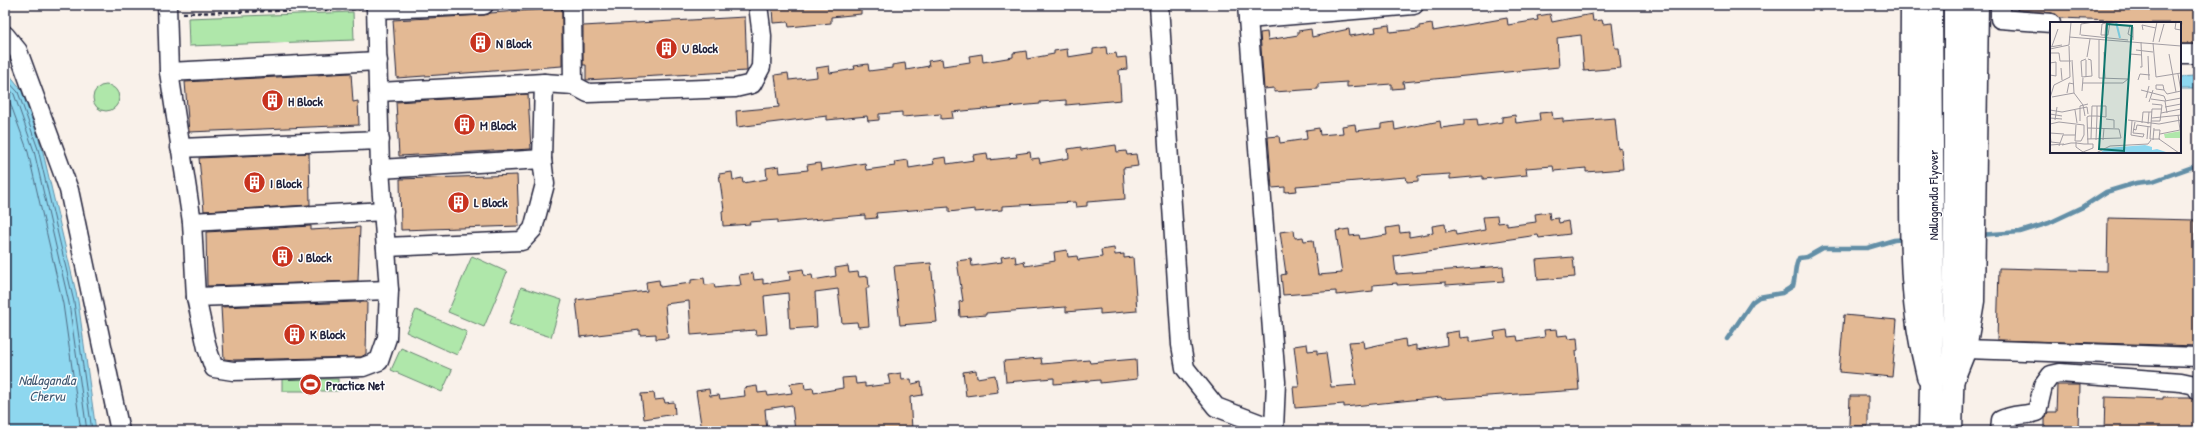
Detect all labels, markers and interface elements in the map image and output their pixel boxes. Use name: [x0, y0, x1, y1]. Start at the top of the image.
inset map: [2050, 22, 2181, 153]
building icon: N Block: [467, 30, 493, 56]
place label: N Block: [496, 34, 532, 52]
building icon: U Block: [653, 35, 679, 61]
place label: U Block: [682, 39, 718, 57]
building icon: H Block: [259, 88, 285, 114]
place label: H Block: [288, 92, 323, 110]
building icon: M Block: [451, 112, 477, 138]
place label: M Block: [480, 116, 517, 134]
street label: Nallagandla Flyover: [1924, 150, 1942, 240]
building icon: I Block: [242, 170, 268, 196]
place label: I Block: [270, 174, 302, 192]
building icon: L Block: [446, 189, 472, 215]
place label: L Block: [474, 193, 508, 211]
building icon: J Block: [269, 244, 295, 270]
place label: J Block: [298, 248, 332, 266]
building icon: K Block: [282, 321, 308, 347]
place label: K Block: [310, 325, 346, 343]
water label: Nallagandla Chervu: [18, 370, 77, 405]
sports icon: Practice Net: [297, 372, 323, 398]
place label: Practice Net: [326, 376, 385, 394]

